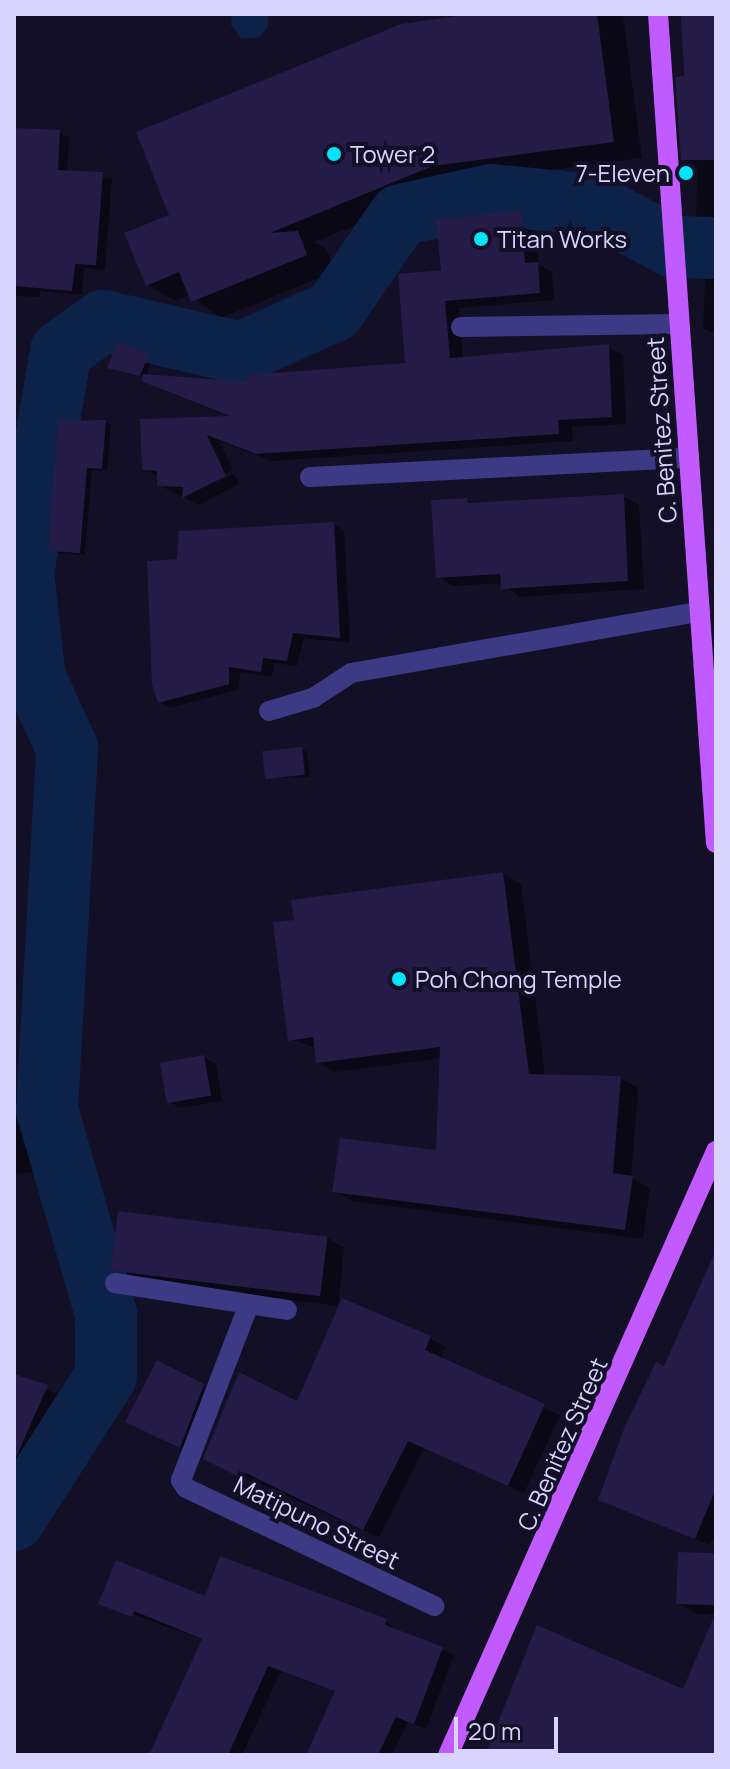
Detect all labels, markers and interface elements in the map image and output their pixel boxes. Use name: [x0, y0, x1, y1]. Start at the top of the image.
place label: Tower 2: [350, 140, 435, 168]
marker: Tower 2: [325, 145, 343, 163]
place label: 7-Eleven: [576, 159, 670, 187]
marker: 7-Eleven: [677, 164, 695, 182]
place label: Titan Works: [497, 225, 627, 253]
marker: Titan Works: [472, 230, 490, 248]
street label: C. Benitez Street: [640, 336, 682, 524]
place label: Poh Chong Temple: [415, 965, 622, 993]
marker: Poh Chong Temple: [390, 970, 408, 988]
street label: C. Benitez Street: [511, 1353, 613, 1535]
street label: Matipuno Street: [229, 1469, 405, 1575]
scale bar: [458, 1701, 562, 1751]
text: 20 m: [468, 1714, 521, 1747]

